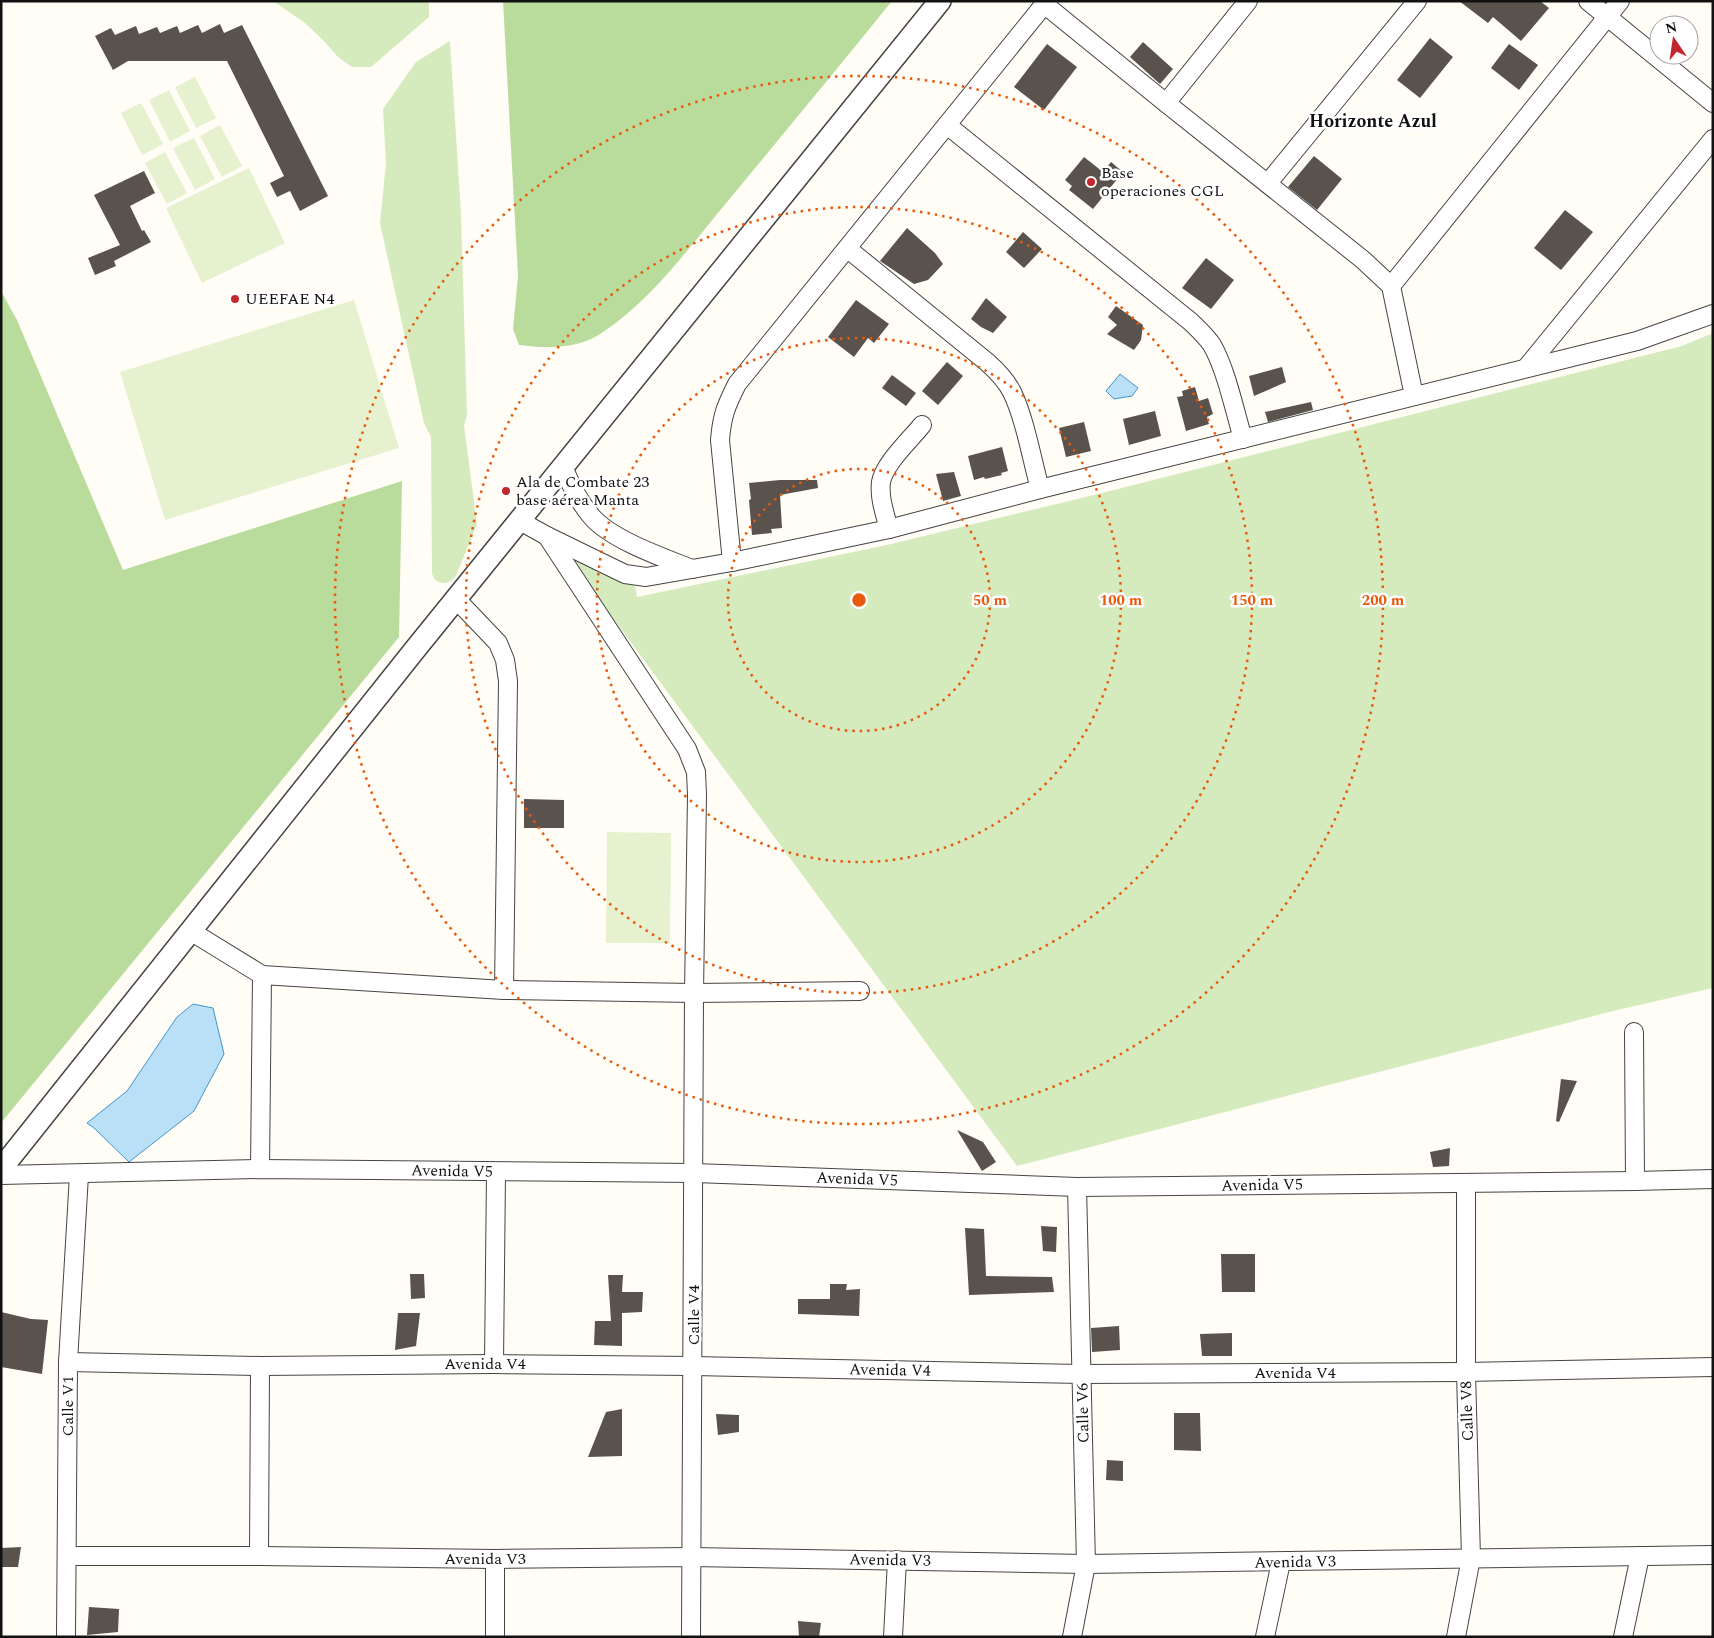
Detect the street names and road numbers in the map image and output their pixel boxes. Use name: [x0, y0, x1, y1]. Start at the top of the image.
street label: Avenida V5: [411, 1158, 493, 1184]
street label: Avenida V5: [816, 1166, 898, 1192]
street label: Avenida V5: [1221, 1172, 1303, 1198]
street label: Calle V4: [682, 1285, 706, 1345]
street label: Avenida V4: [444, 1352, 526, 1376]
street label: Avenida V4: [849, 1357, 931, 1383]
street label: Avenida V4: [1254, 1361, 1336, 1385]
street label: Calle V1: [56, 1376, 80, 1436]
street label: Calle V8: [1454, 1380, 1480, 1442]
street label: Calle V6: [1070, 1383, 1096, 1443]
street label: Avenida V3: [444, 1547, 526, 1571]
street label: Avenida V3: [849, 1547, 931, 1573]
street label: Avenida V3: [1254, 1549, 1336, 1575]

